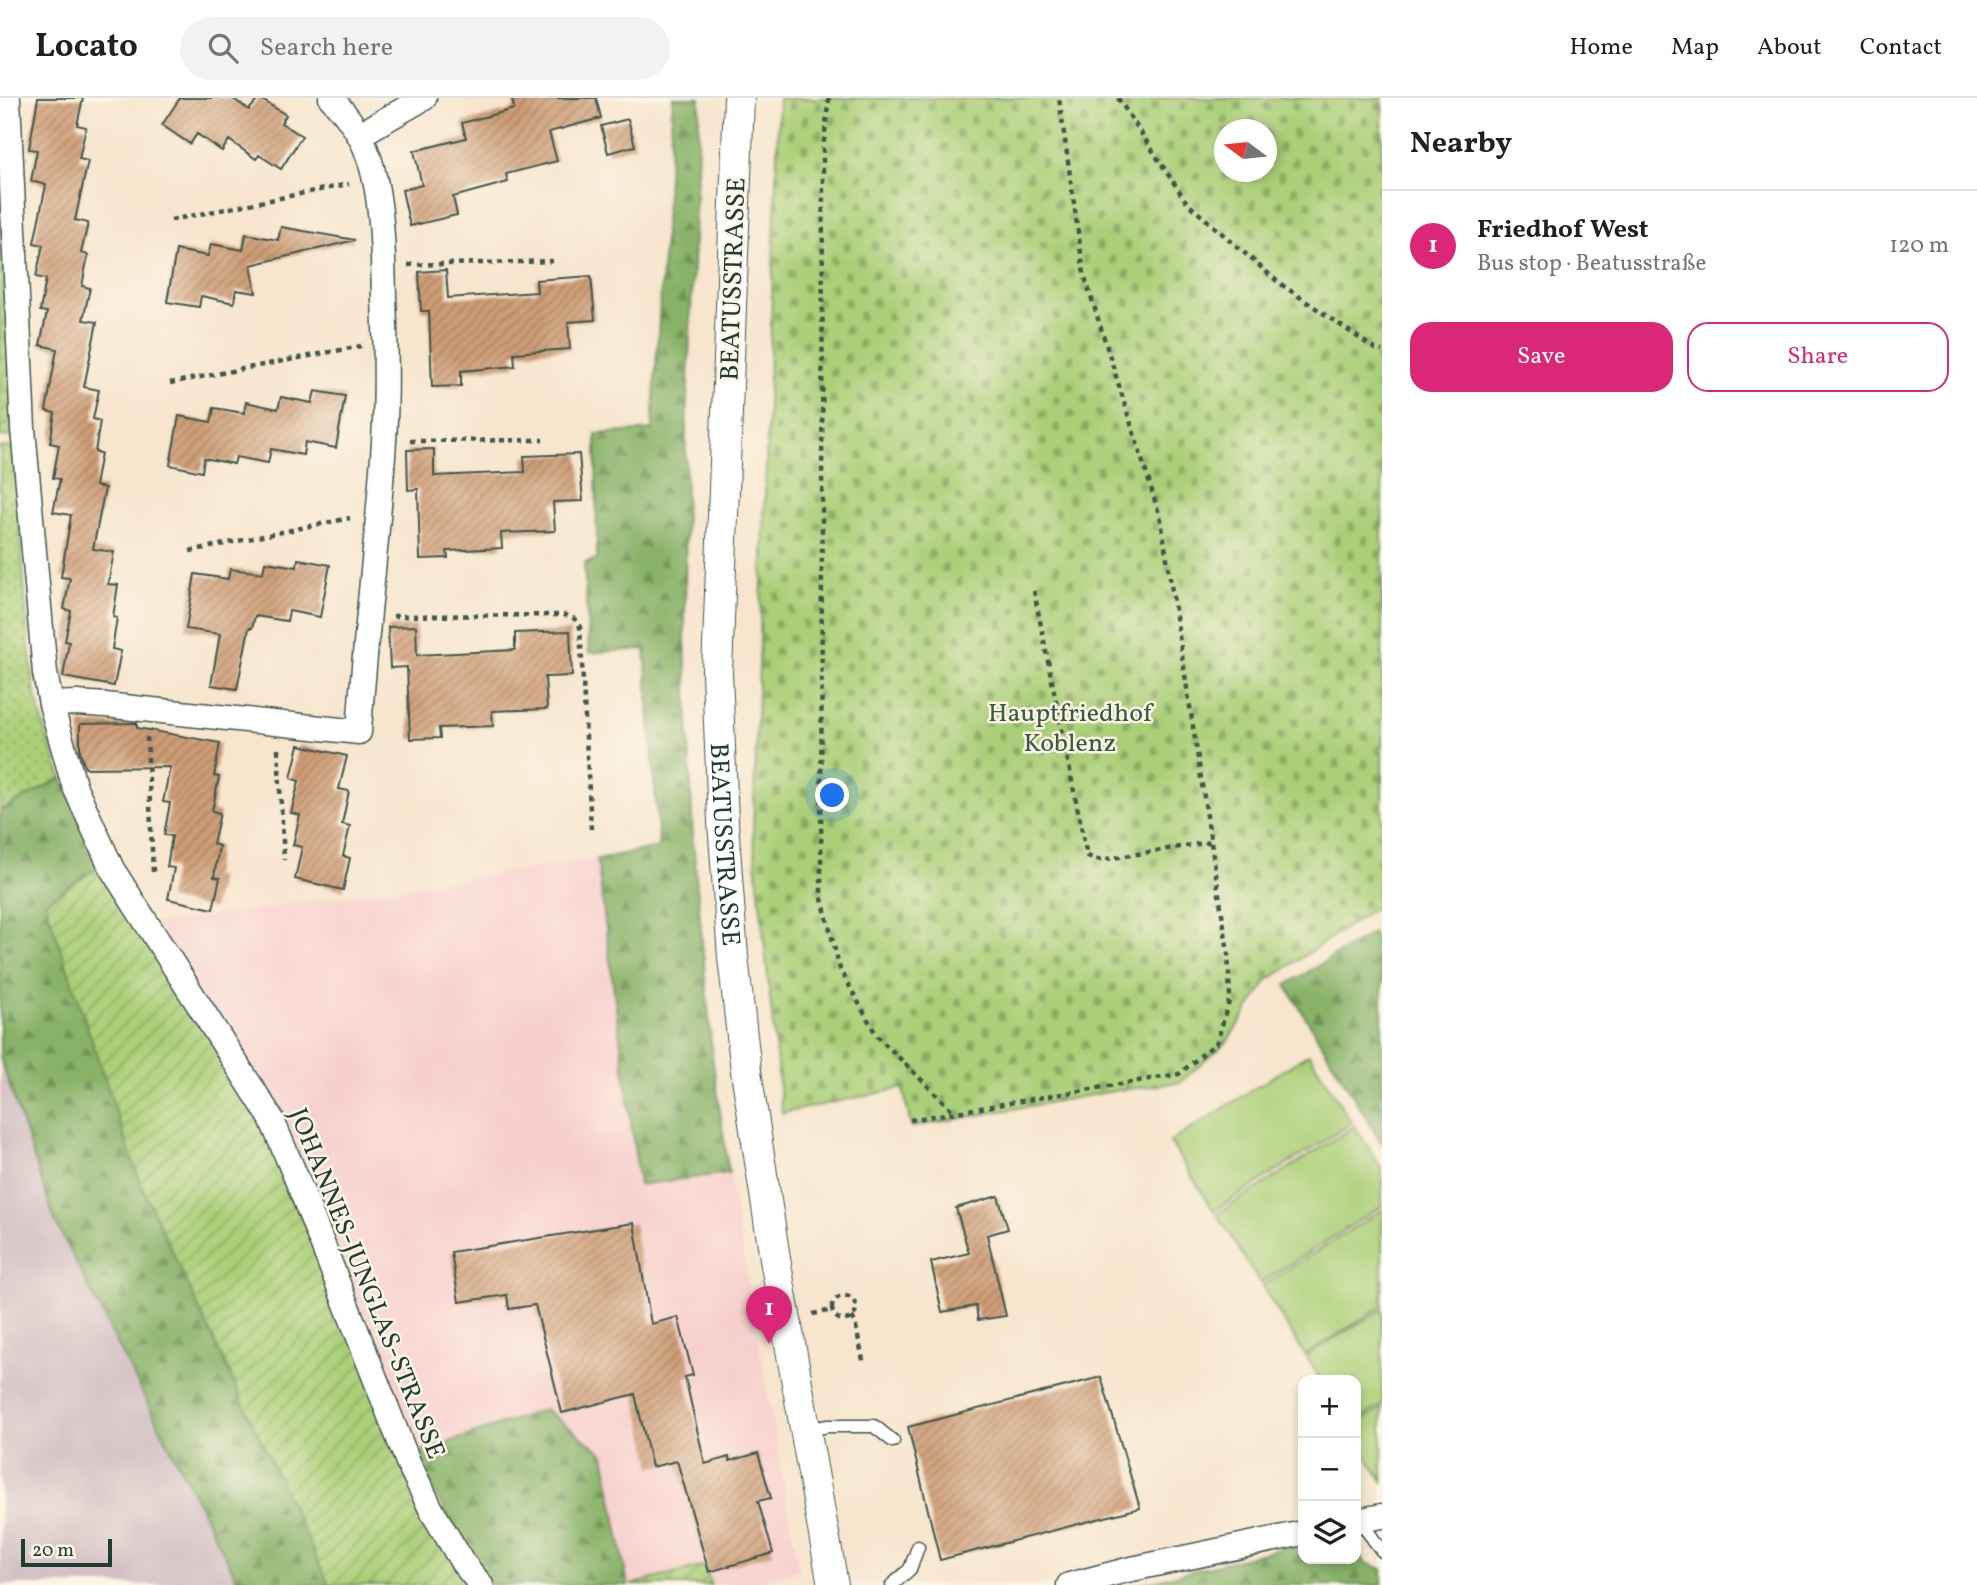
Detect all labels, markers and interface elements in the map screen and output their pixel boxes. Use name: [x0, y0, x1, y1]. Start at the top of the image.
search box: [180, 17, 670, 80]
text: Locato: [35, 25, 138, 71]
icon: search: [204, 29, 242, 67]
text: Search here: [260, 30, 393, 66]
text: Home: [1569, 31, 1633, 65]
text: Map: [1671, 31, 1719, 65]
text: About: [1757, 31, 1822, 65]
text: Contact: [1860, 31, 1942, 65]
north arrow: [1214, 119, 1277, 182]
text: Nearby: [1410, 123, 1512, 165]
street label: BEATUSSTRASSE: [712, 177, 756, 381]
text: Friedhof West: [1477, 212, 1649, 248]
text: 1: [1428, 230, 1438, 262]
text: 120 m: [1889, 230, 1949, 262]
text: Bus stop · Beatusstraße: [1477, 248, 1706, 280]
button: Save: [1410, 322, 1673, 392]
button: Share: [1687, 322, 1949, 392]
park label: Hauptfriedhof Koblenz: [988, 696, 1154, 762]
street label: BEATUSSTRASSE: [700, 742, 748, 947]
your location: [815, 778, 849, 812]
street label: JOHANNES-JUNGLAS-STRASSE: [279, 1103, 453, 1465]
pin: 1: [746, 1286, 792, 1344]
map controls: [1298, 1375, 1361, 1564]
button: +: [1298, 1375, 1361, 1438]
button: −: [1298, 1438, 1361, 1501]
button: layers: [1298, 1501, 1361, 1564]
scale bar: [21, 1536, 112, 1568]
text: 20 m: [32, 1538, 74, 1564]

